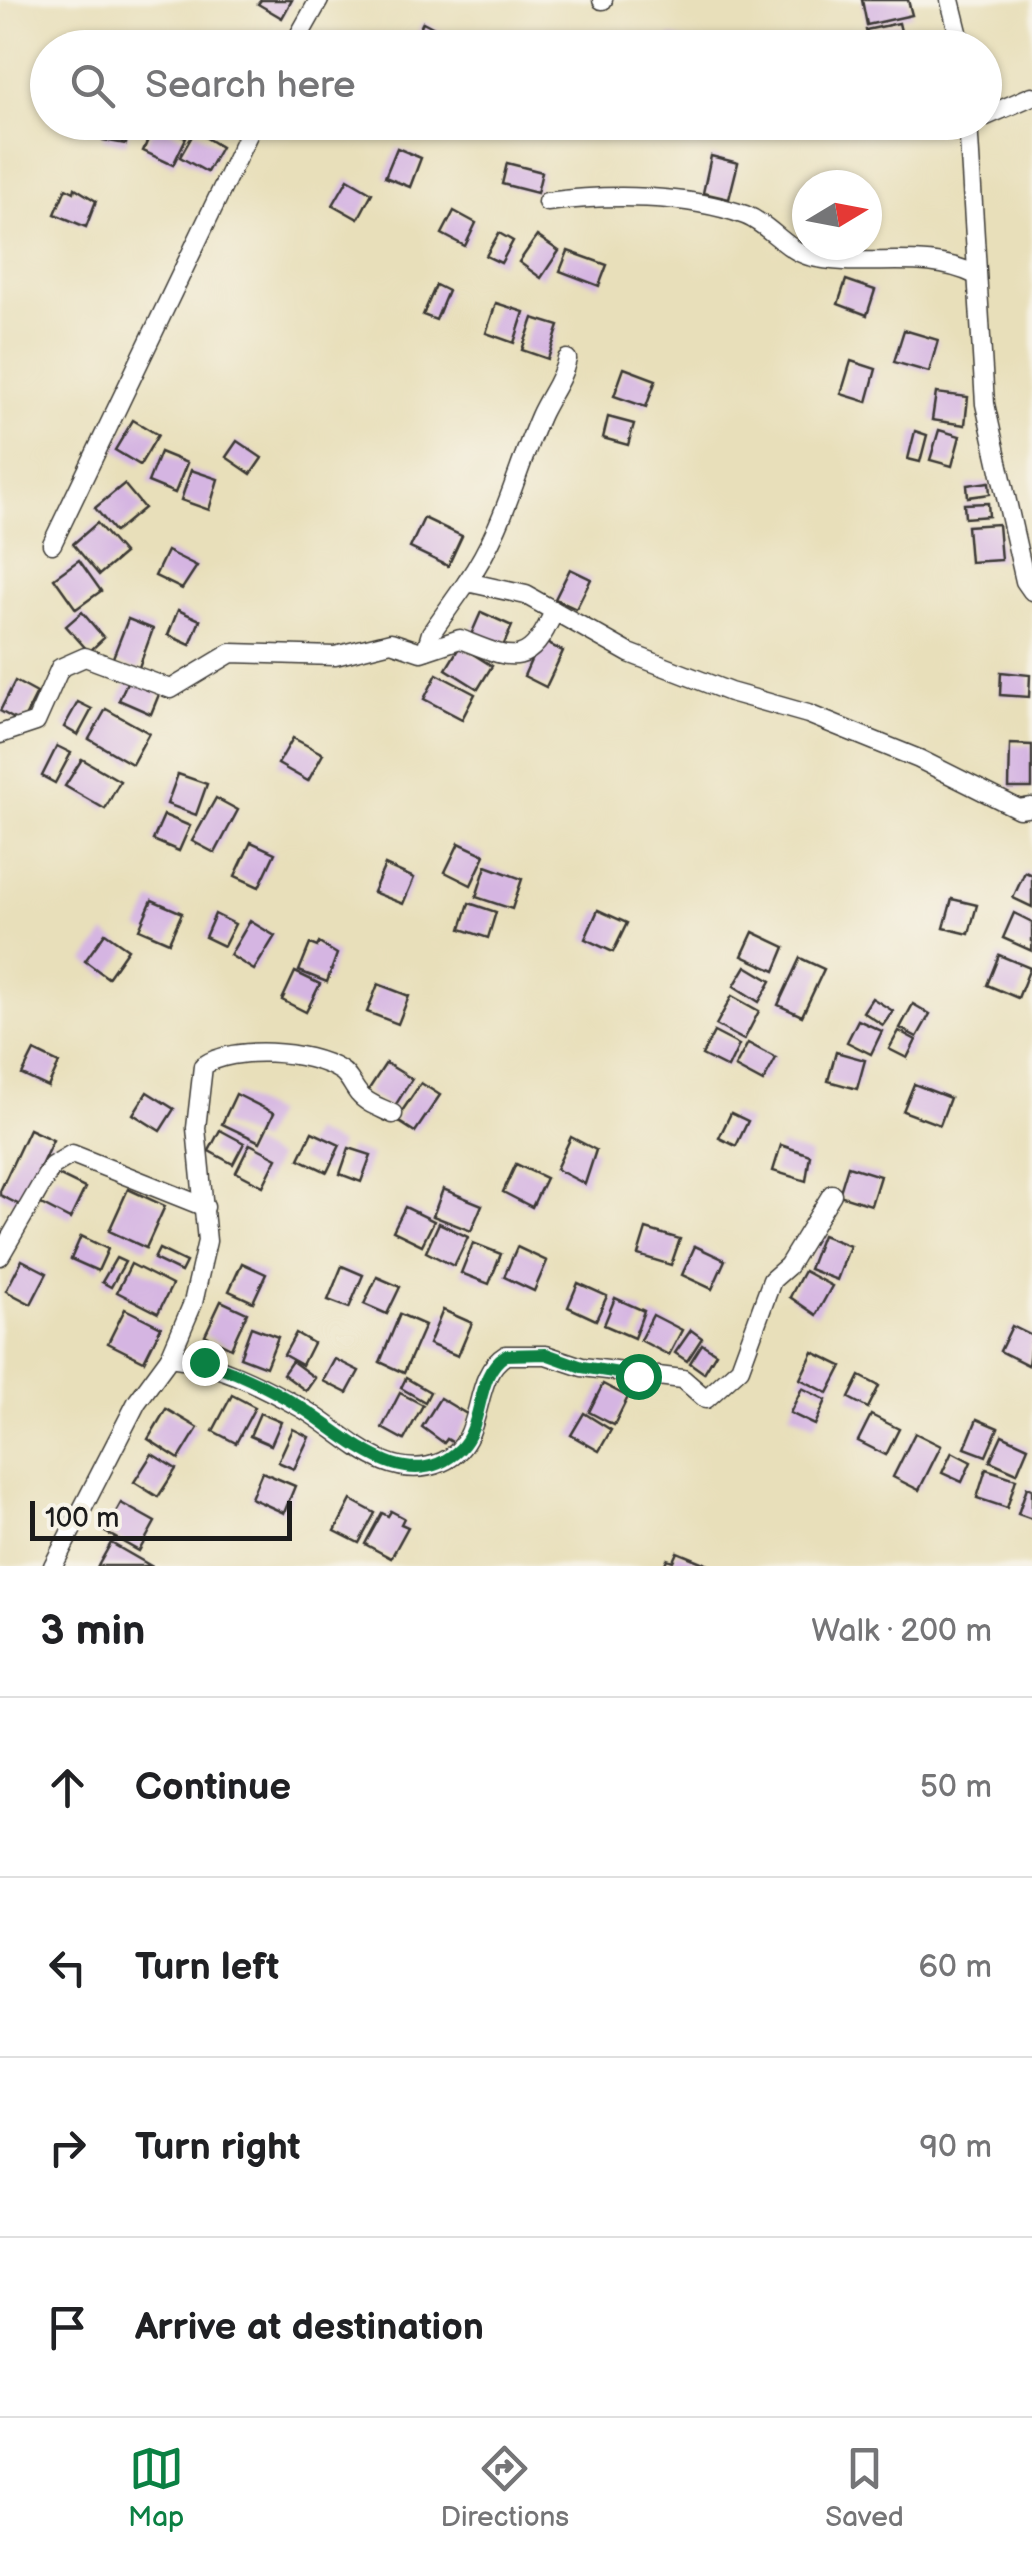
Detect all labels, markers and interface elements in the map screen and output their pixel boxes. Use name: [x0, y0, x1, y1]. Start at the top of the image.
search box: [30, 30, 1002, 140]
icon: search: [65, 58, 120, 113]
text: Search here: [145, 63, 356, 108]
north arrow: [792, 170, 882, 260]
route end: [182, 1340, 228, 1386]
route start: [616, 1354, 662, 1400]
scale bar: [30, 1496, 292, 1540]
text: 100 m: [45, 1502, 119, 1535]
text: 3 min: [40, 1606, 145, 1657]
text: Walk · 200 m: [811, 1612, 992, 1651]
icon: ahead: [40, 1760, 95, 1815]
text: Continue: [135, 1765, 291, 1810]
text: 50 m: [920, 1768, 992, 1807]
icon: left: [40, 1940, 95, 1995]
text: Turn left: [135, 1945, 279, 1990]
text: 60 m: [919, 1948, 992, 1987]
icon: right: [40, 2120, 95, 2175]
text: Turn right: [135, 2125, 300, 2170]
text: 90 m: [920, 2128, 992, 2167]
icon: arrive: [40, 2300, 95, 2355]
text: Arrive at destination: [135, 2305, 484, 2350]
tab: Map: [128, 2441, 184, 2534]
tab: Directions: [440, 2441, 569, 2534]
tab: Saved: [825, 2441, 904, 2534]

